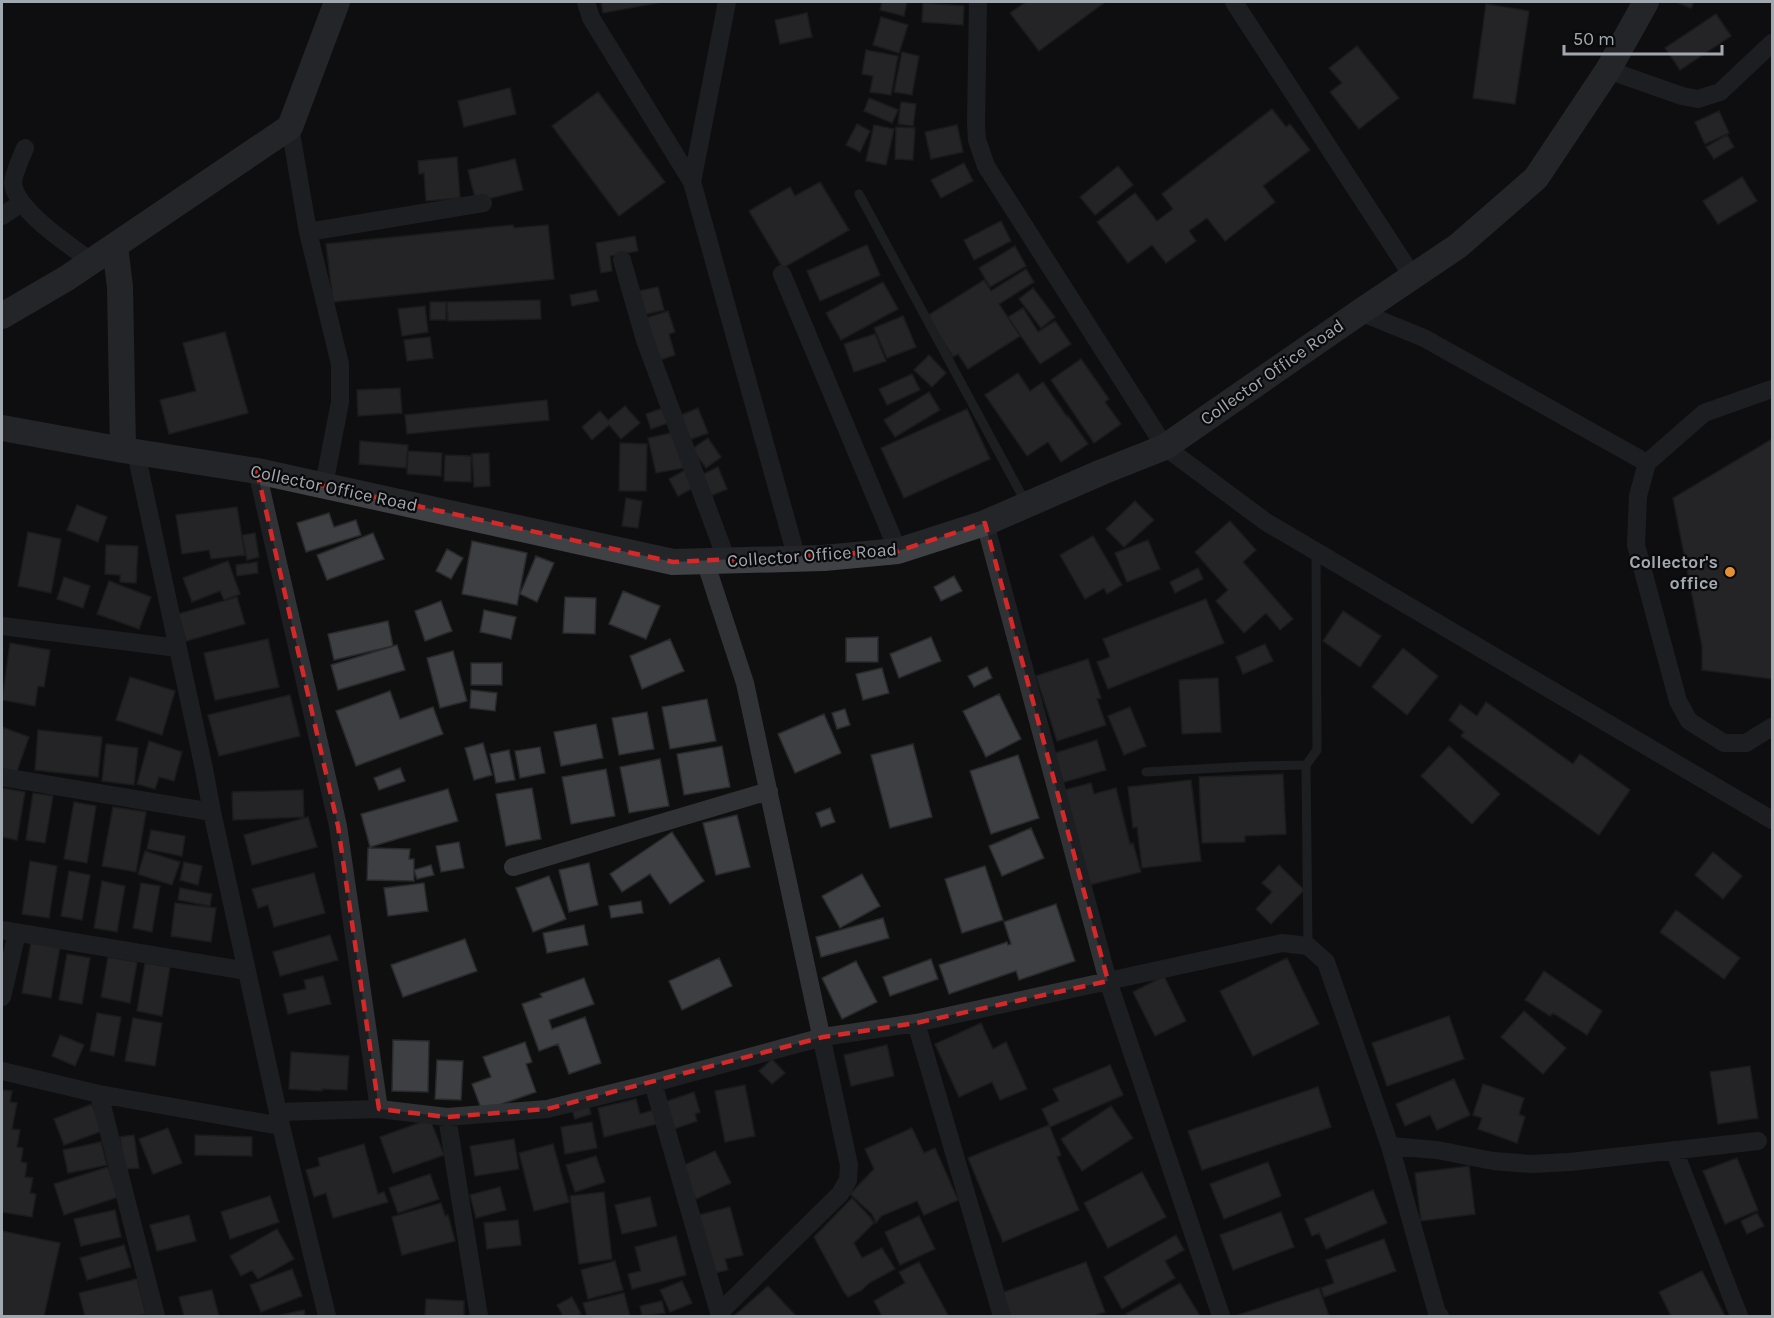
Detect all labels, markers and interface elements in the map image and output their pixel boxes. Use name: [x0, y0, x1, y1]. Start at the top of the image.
scale bar: [1564, 18, 1722, 56]
text: 50 m: [1573, 28, 1615, 50]
street label: Collector Office Road: [1196, 314, 1348, 430]
street label: Collector Office Road: [248, 460, 420, 516]
street label: Collector Office Road: [726, 538, 898, 572]
place label: Collector's office: [1629, 551, 1718, 594]
marker: Collector's office: [1723, 565, 1737, 579]

